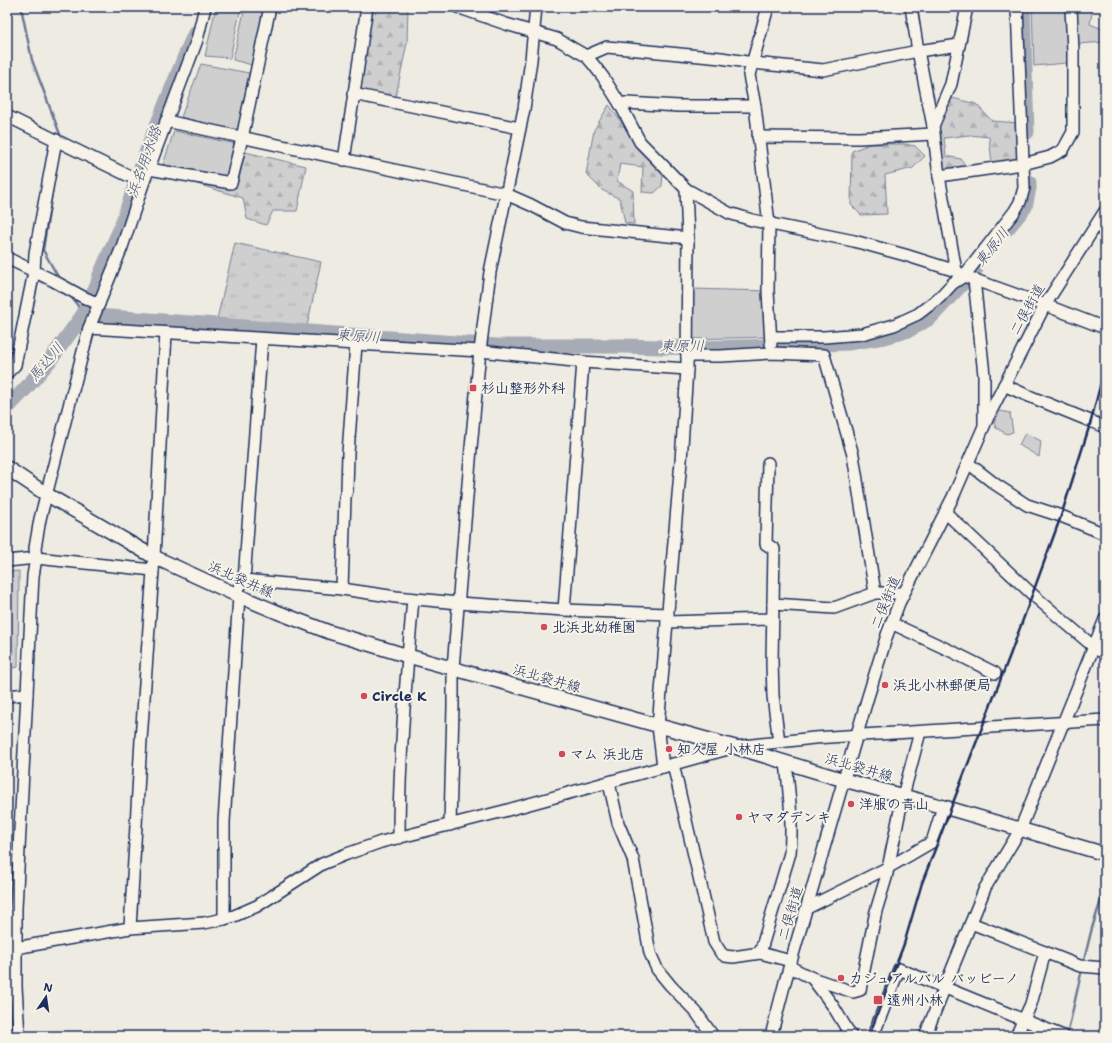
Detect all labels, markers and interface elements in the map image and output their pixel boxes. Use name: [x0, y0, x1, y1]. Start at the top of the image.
water label: 浜名用水路: [122, 122, 167, 201]
water label: 東原川: [970, 223, 1014, 271]
street label: 二俣街道: [1006, 280, 1048, 338]
water label: 東原川: [335, 324, 381, 348]
water label: 東原川: [659, 336, 705, 356]
water label: 馬込川: [24, 338, 68, 386]
place label: 杉山整形外科: [481, 379, 566, 397]
marker: 杉山整形外科: [468, 383, 478, 393]
street label: 浜北袋井線: [205, 557, 277, 601]
street label: 二俣街道: [866, 573, 904, 631]
place label: 北浜北幼稚園: [552, 618, 636, 636]
marker: 北浜北幼稚園: [539, 622, 549, 632]
street label: 浜北袋井線: [511, 660, 583, 696]
place label: 浜北小林郵便局: [893, 676, 991, 694]
marker: 浜北小林郵便局: [880, 680, 890, 690]
place label: Circle K: [372, 687, 427, 705]
marker: Circle K: [359, 691, 369, 701]
place label: 知久屋 小林店: [677, 740, 766, 758]
marker: 知久屋 小林店: [664, 744, 674, 754]
place label: マム 浜北店: [570, 745, 645, 763]
marker: マム 浜北店: [557, 749, 567, 759]
street label: 浜北袋井線: [823, 749, 895, 785]
place label: 洋服の青山: [859, 795, 929, 813]
marker: 洋服の青山: [846, 799, 856, 809]
place label: ヤマダデンキ: [747, 808, 831, 826]
marker: ヤマダデンキ: [734, 812, 744, 822]
street label: 二俣街道: [774, 884, 806, 942]
place label: カジュアルバル バッビーノ: [849, 969, 1019, 987]
marker: カジュアルバル バッビーノ: [836, 973, 846, 983]
north arrow: [26, 977, 66, 1017]
text: N: [42, 979, 54, 996]
place label: 遠州小林: [887, 991, 944, 1009]
marker: 遠州小林: [872, 994, 884, 1006]

